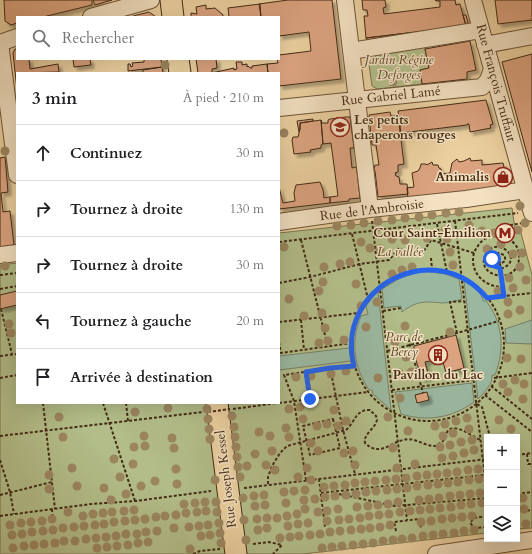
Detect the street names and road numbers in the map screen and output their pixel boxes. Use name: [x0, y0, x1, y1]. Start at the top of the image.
street label: Rue François Truffaut: [472, 22, 520, 144]
street label: Rue Gabriel Lamé: [340, 82, 442, 110]
street label: Rue de l'Ambroisie: [319, 195, 425, 225]
street label: Rue Joseph Kessel: [211, 428, 241, 529]

